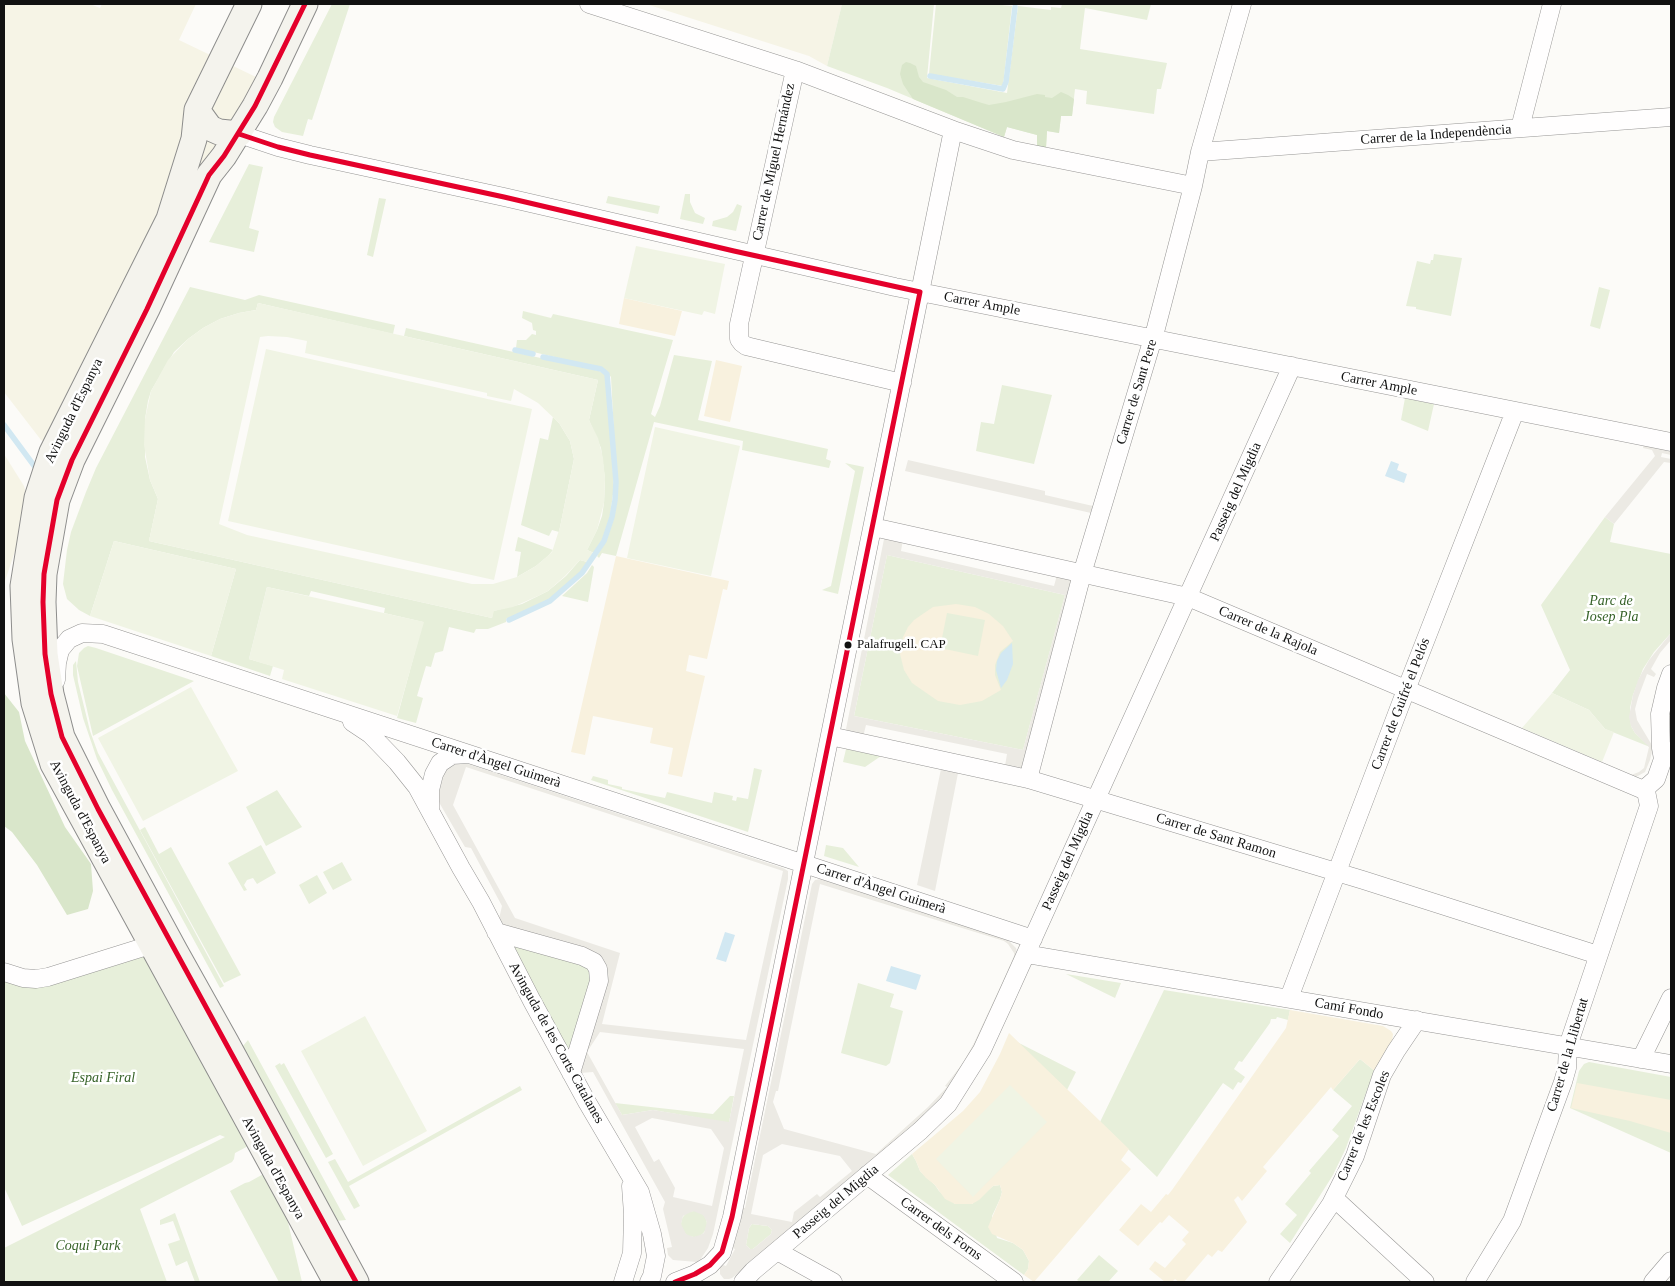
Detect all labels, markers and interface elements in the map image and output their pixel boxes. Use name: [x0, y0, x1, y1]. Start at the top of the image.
street label: Carrer de Miguel Hernández: [749, 82, 799, 242]
street label: Carrer de la Independència: [1360, 121, 1512, 149]
street label: Carrer Ample: [942, 288, 1022, 320]
street label: Carrer de Sant Pere: [1113, 337, 1161, 447]
street label: Avinguda d'Espanya: [41, 356, 107, 466]
street label: Carrer Ample: [1339, 368, 1419, 400]
street label: Passeig del Migdia: [1207, 440, 1265, 544]
park label: Parc de Josep Pla: [1584, 593, 1638, 626]
street label: Carrer de la Rajola: [1216, 603, 1320, 659]
street label: Carrer de Guifré el Pelós: [1368, 636, 1434, 772]
place label: Palafrugell. CAP: [857, 637, 946, 653]
marker: Palafrugell. CAP: [843, 640, 853, 650]
street label: Carrer d'Àngel Guimerà: [429, 734, 563, 792]
street label: Avinguda d'Espanya: [46, 757, 114, 867]
street label: Passeig del Migdia: [1039, 809, 1097, 913]
street label: Carrer de Sant Ramon: [1154, 810, 1278, 862]
street label: Carrer d'Àngel Guimerà: [814, 860, 948, 918]
street label: Avinguda de les Corts Catalanes: [505, 959, 607, 1127]
street label: Camí Fondo: [1313, 995, 1385, 1023]
street label: Carrer de la Llibertat: [1544, 996, 1592, 1114]
street label: Carrer de les Escoles: [1334, 1068, 1394, 1184]
park label: Espai Firal: [71, 1070, 135, 1086]
street label: Avinguda d'Espanya: [238, 1114, 308, 1222]
street label: Passeig del Migdia: [790, 1161, 882, 1243]
street label: Carrer dels Forns: [897, 1194, 985, 1264]
park label: Coqui Park: [56, 1238, 120, 1254]

